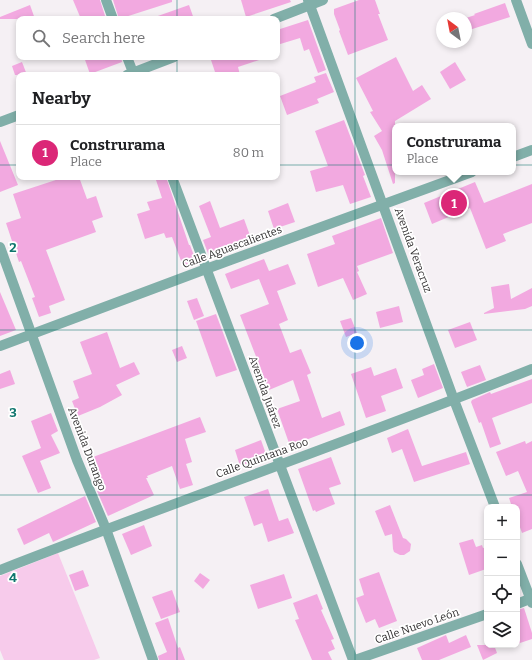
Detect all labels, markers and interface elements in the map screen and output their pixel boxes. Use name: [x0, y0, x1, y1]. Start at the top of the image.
north arrow: [436, 12, 472, 48]
search box: [16, 16, 280, 60]
icon: search: [30, 27, 52, 49]
text: Search here: [62, 29, 145, 47]
text: Nearby: [32, 88, 91, 109]
popup: [392, 123, 516, 175]
text: Construrama: [406, 133, 502, 151]
text: Construrama: [70, 136, 165, 154]
text: 1: [42, 145, 48, 160]
text: 80 m: [233, 145, 264, 160]
text: Place: [406, 151, 438, 166]
text: Place: [70, 154, 102, 169]
pin: 1: [441, 188, 467, 218]
street label: Avenida Veracruz: [392, 206, 434, 294]
street label: Calle Aguascalientes: [180, 223, 284, 271]
text: 2: [9, 240, 17, 255]
your location: [347, 333, 367, 353]
street label: Avenida Juárez: [246, 354, 284, 430]
text: 3: [9, 405, 17, 420]
street label: Avenida Durango: [65, 406, 109, 492]
street label: Calle Quintana Roo: [214, 435, 310, 481]
map controls: [484, 504, 520, 648]
button: +: [484, 504, 520, 540]
button: −: [484, 540, 520, 576]
text: 4: [9, 570, 17, 585]
button: locate: [484, 576, 520, 612]
street label: Calle Nuevo León: [373, 605, 461, 646]
button: layers: [484, 612, 520, 648]

